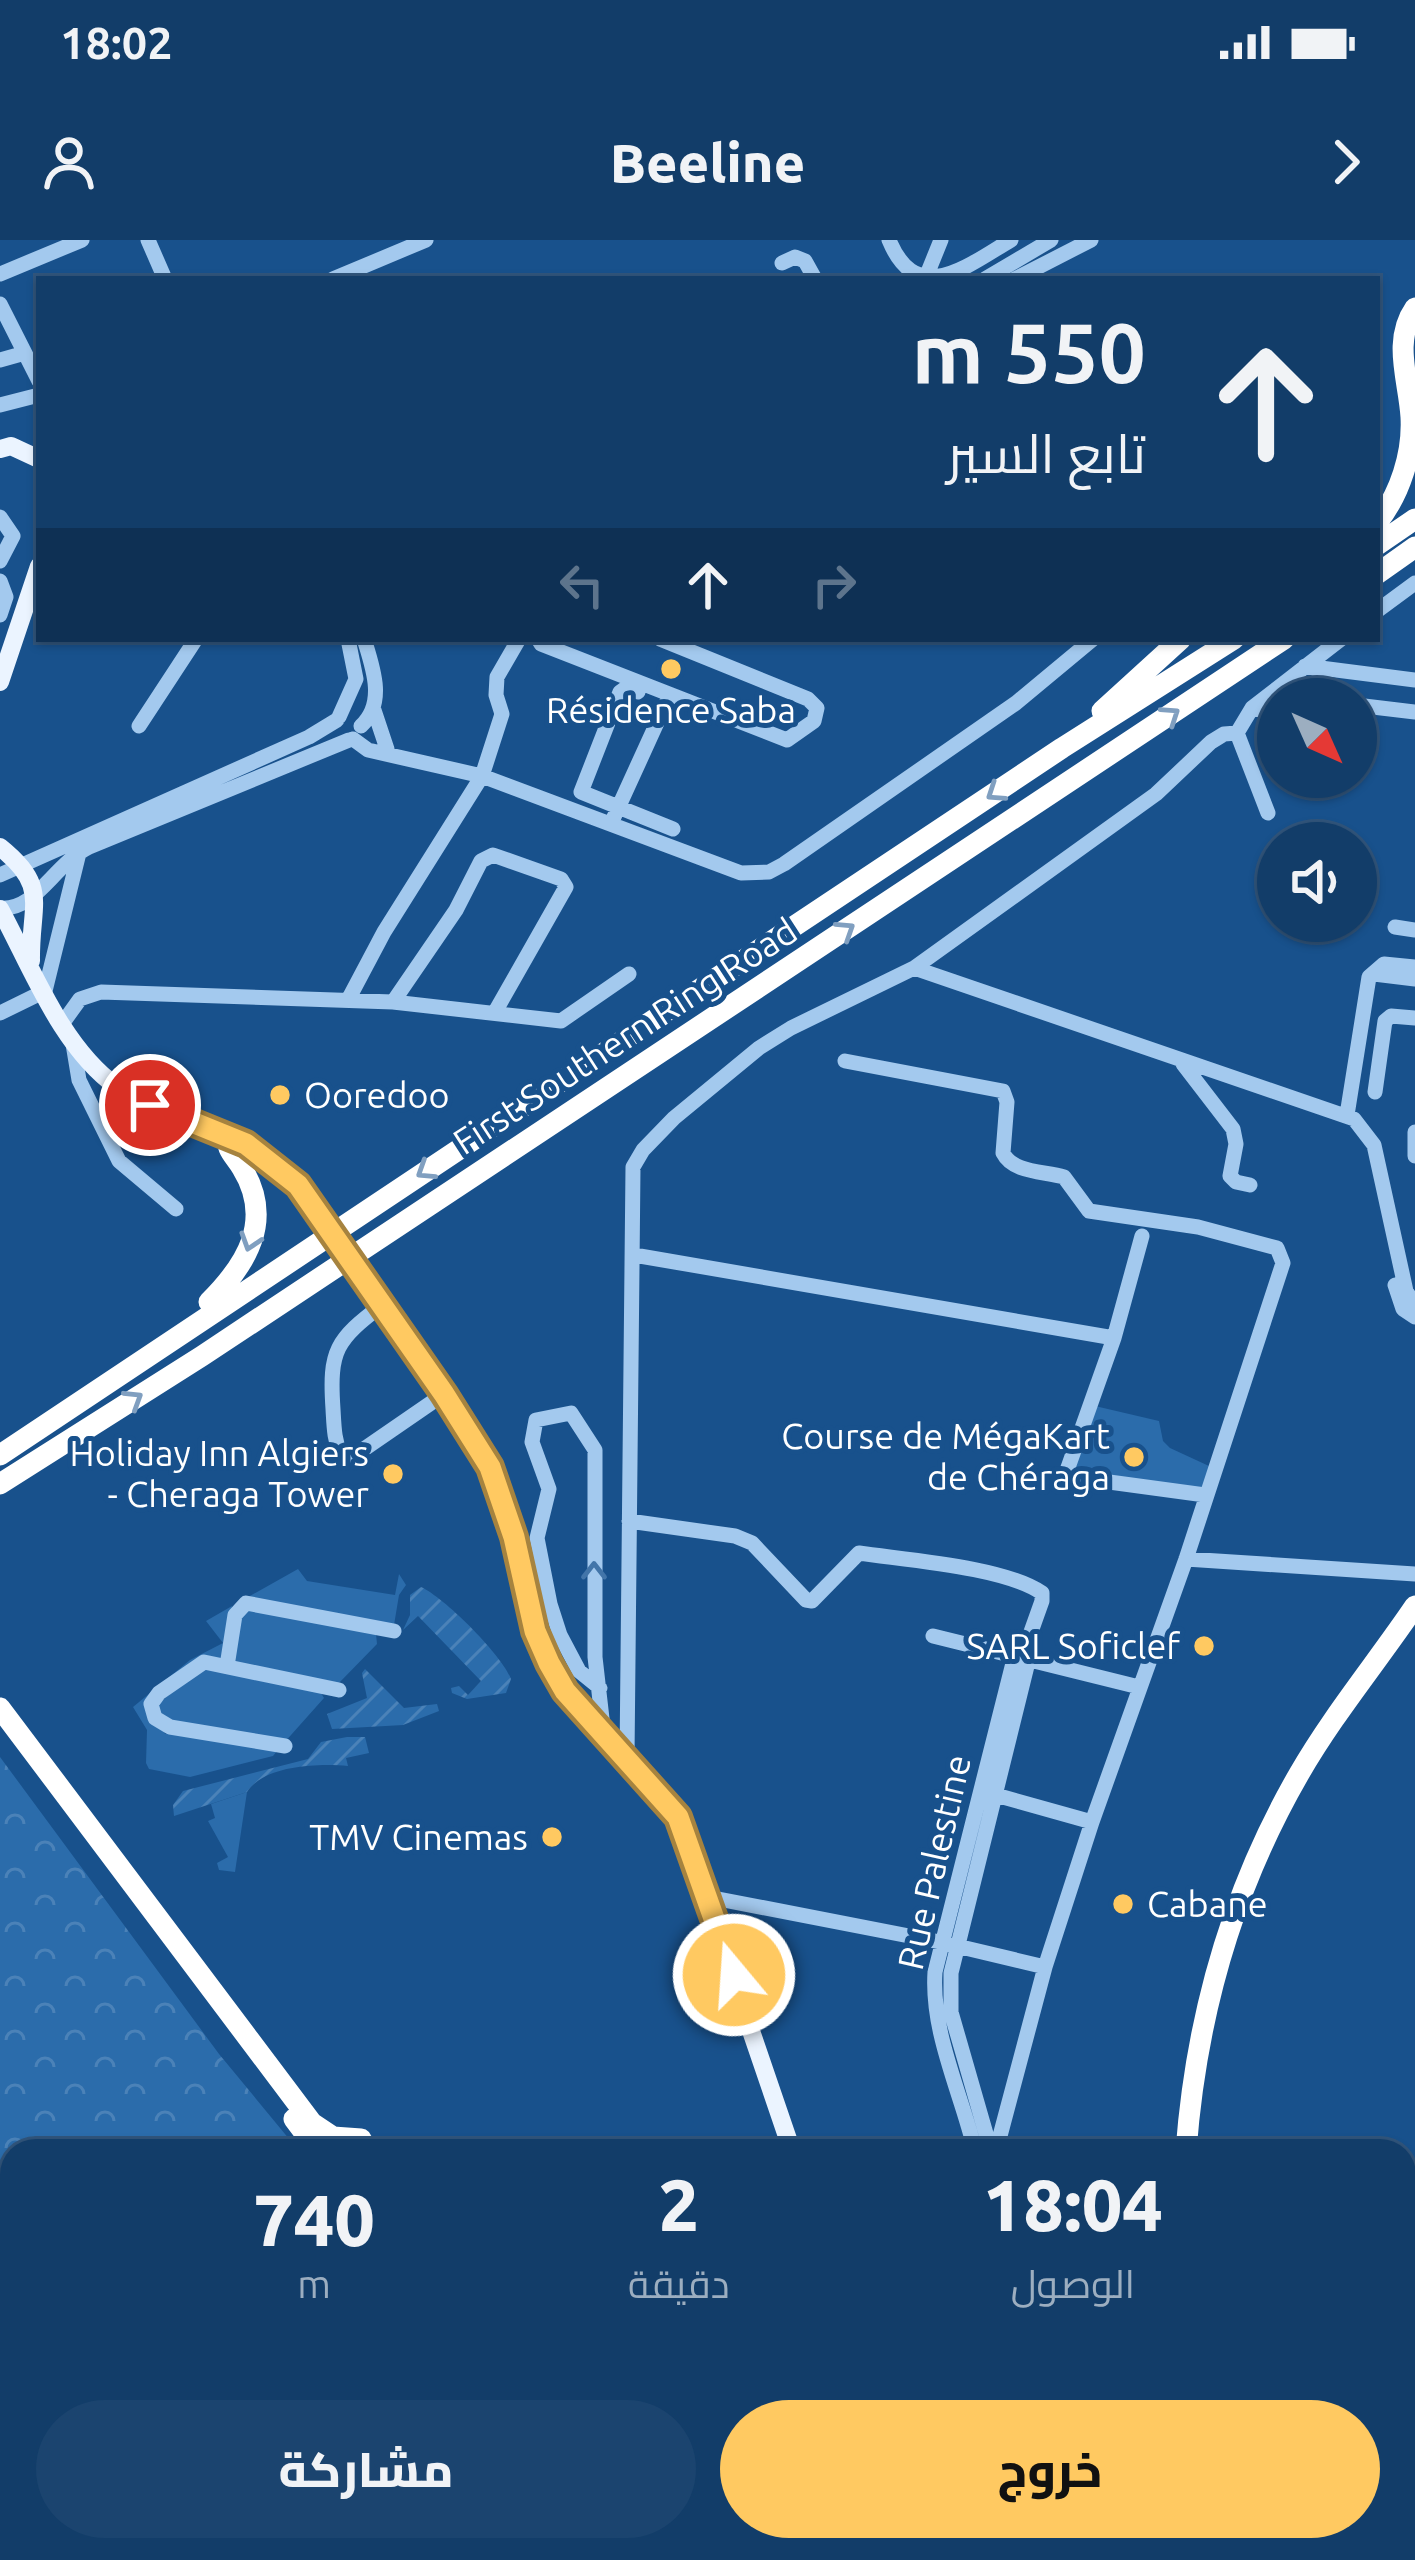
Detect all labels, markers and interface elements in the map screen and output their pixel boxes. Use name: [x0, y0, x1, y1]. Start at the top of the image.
text: 18:02: [60, 17, 173, 68]
icon: person: [36, 129, 102, 195]
icon: forward: [1313, 129, 1379, 195]
text: Beeline: [610, 132, 805, 192]
text: 550 m: [912, 305, 1146, 399]
icon: ahead: [1188, 324, 1344, 480]
text: تابع السير: [947, 423, 1146, 483]
icon: left: [549, 552, 615, 618]
icon: ahead: [675, 552, 741, 618]
icon: right: [801, 552, 867, 618]
marker: Résidence Saba: [658, 656, 684, 682]
north arrow: [1257, 678, 1377, 798]
map controls: [1257, 678, 1377, 942]
place label: Résidence Saba: [546, 689, 796, 730]
one-way arrow: [1158, 707, 1180, 729]
one-way arrow: [986, 779, 1008, 801]
button: sound: [1257, 822, 1377, 942]
street label: First Southern Ring Road: [446, 909, 804, 1162]
one-way arrow: [833, 922, 855, 945]
pin: [99, 1054, 201, 1156]
icon: arrive: [117, 1072, 183, 1138]
place label: Ooredoo: [304, 1074, 450, 1115]
marker: Ooredoo: [267, 1082, 293, 1108]
one-way arrow: [416, 1157, 438, 1179]
one-way arrow: [240, 1231, 265, 1252]
one-way arrow: [121, 1391, 143, 1413]
place label: Course de MégaKart de Chéraga: [781, 1415, 1110, 1497]
place label: Holiday Inn Algiers - Cheraga Tower: [70, 1432, 369, 1514]
marker: Course de MégaKart de Chéraga: [1121, 1444, 1147, 1470]
marker: Holiday Inn Algiers - Cheraga Tower: [380, 1461, 406, 1487]
one-way arrow: [582, 1561, 608, 1580]
place label: SARL Soficlef: [967, 1625, 1180, 1666]
marker: SARL Soficlef: [1191, 1633, 1217, 1659]
street label: Rue Palestine: [889, 1751, 978, 1973]
place label: TMV Cinemas: [309, 1816, 528, 1857]
marker: TMV Cinemas: [539, 1824, 565, 1850]
place label: Cabane: [1147, 1883, 1268, 1924]
marker: Cabane: [1110, 1891, 1136, 1917]
position arrow: [671, 1912, 797, 2038]
text: 2: [659, 2164, 699, 2245]
text: 18:04: [983, 2164, 1163, 2245]
text: 740: [253, 2179, 375, 2260]
text: m: [297, 2262, 331, 2305]
text: دقيقة: [628, 2262, 730, 2305]
text: الوصول: [1011, 2262, 1135, 2305]
button: مشاركة: [36, 2400, 696, 2538]
button: خروج: [720, 2400, 1380, 2538]

